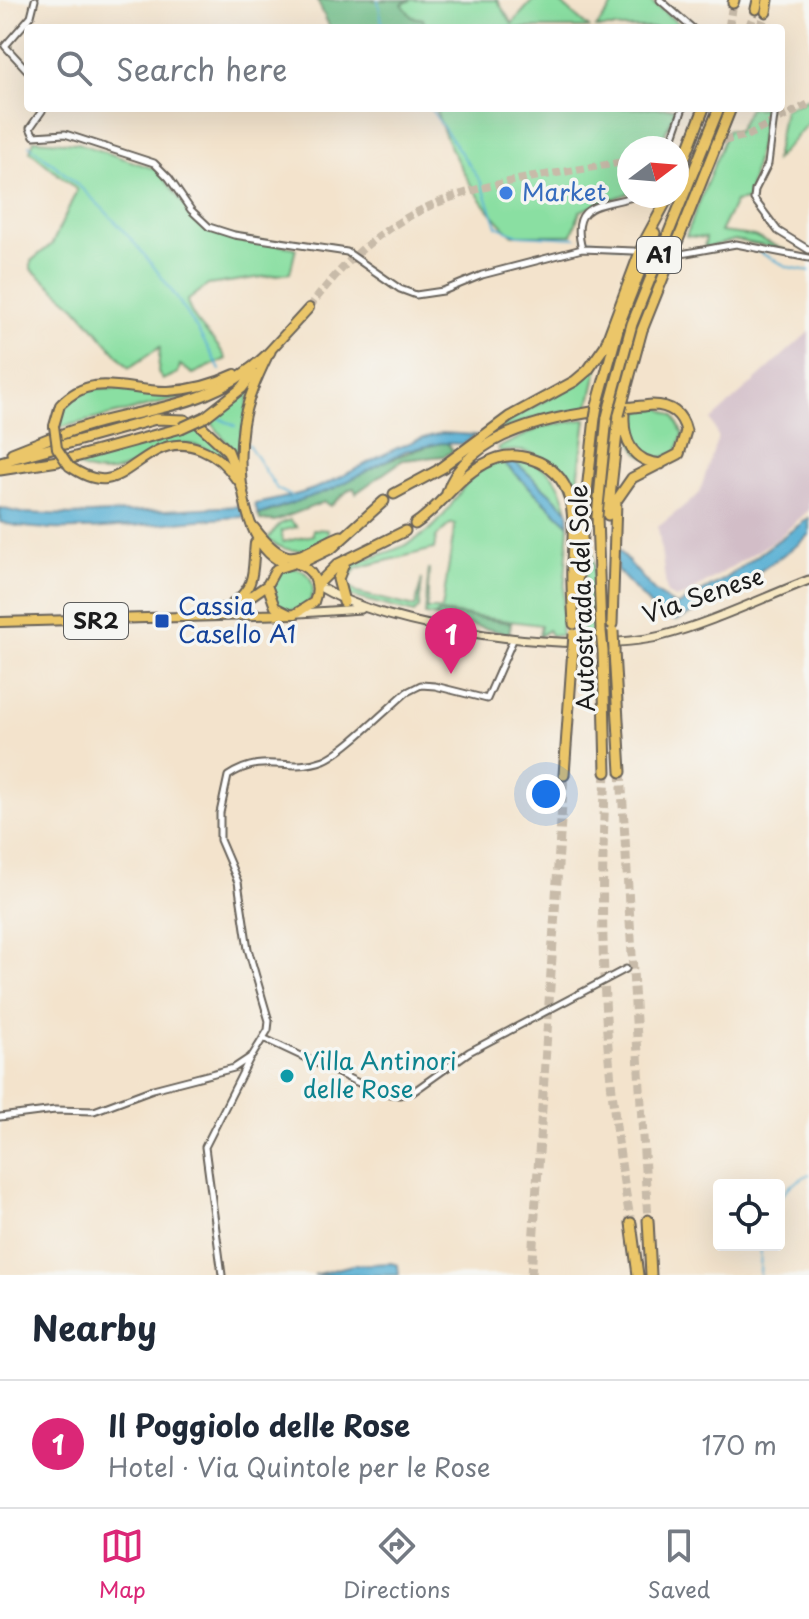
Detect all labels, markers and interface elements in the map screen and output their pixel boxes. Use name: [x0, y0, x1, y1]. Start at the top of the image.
search box: [24, 24, 785, 112]
icon: search: [52, 46, 96, 90]
text: Search here: [116, 46, 288, 91]
north arrow: [617, 136, 689, 208]
place label: Market: [522, 173, 607, 209]
marker: Market: [497, 184, 515, 202]
road number: A1: [637, 237, 681, 273]
street label: Autostrada del Sole: [559, 484, 603, 712]
street label: Via Senese: [637, 557, 768, 632]
place label: Cassia Casello A1: [178, 587, 296, 651]
road number: SR2: [64, 603, 128, 639]
pin: 1: [425, 608, 477, 674]
marker: Cassia Casello A1: [153, 612, 171, 630]
your location: [526, 774, 566, 814]
place label: Villa Antinori delle Rose: [303, 1042, 457, 1106]
marker: Villa Antinori delle Rose: [278, 1067, 296, 1085]
map controls: [713, 1179, 785, 1251]
button: locate: [713, 1179, 785, 1251]
text: Nearby: [32, 1301, 157, 1353]
text: Il Poggiolo delle Rose: [108, 1402, 410, 1447]
text: 1: [52, 1425, 64, 1464]
text: 170 m: [702, 1425, 777, 1464]
text: Hotel · Via Quintole per le Rose: [108, 1447, 491, 1486]
tab: Map: [99, 1524, 146, 1605]
tab: Directions: [343, 1524, 450, 1605]
tab: Saved: [648, 1524, 710, 1605]

